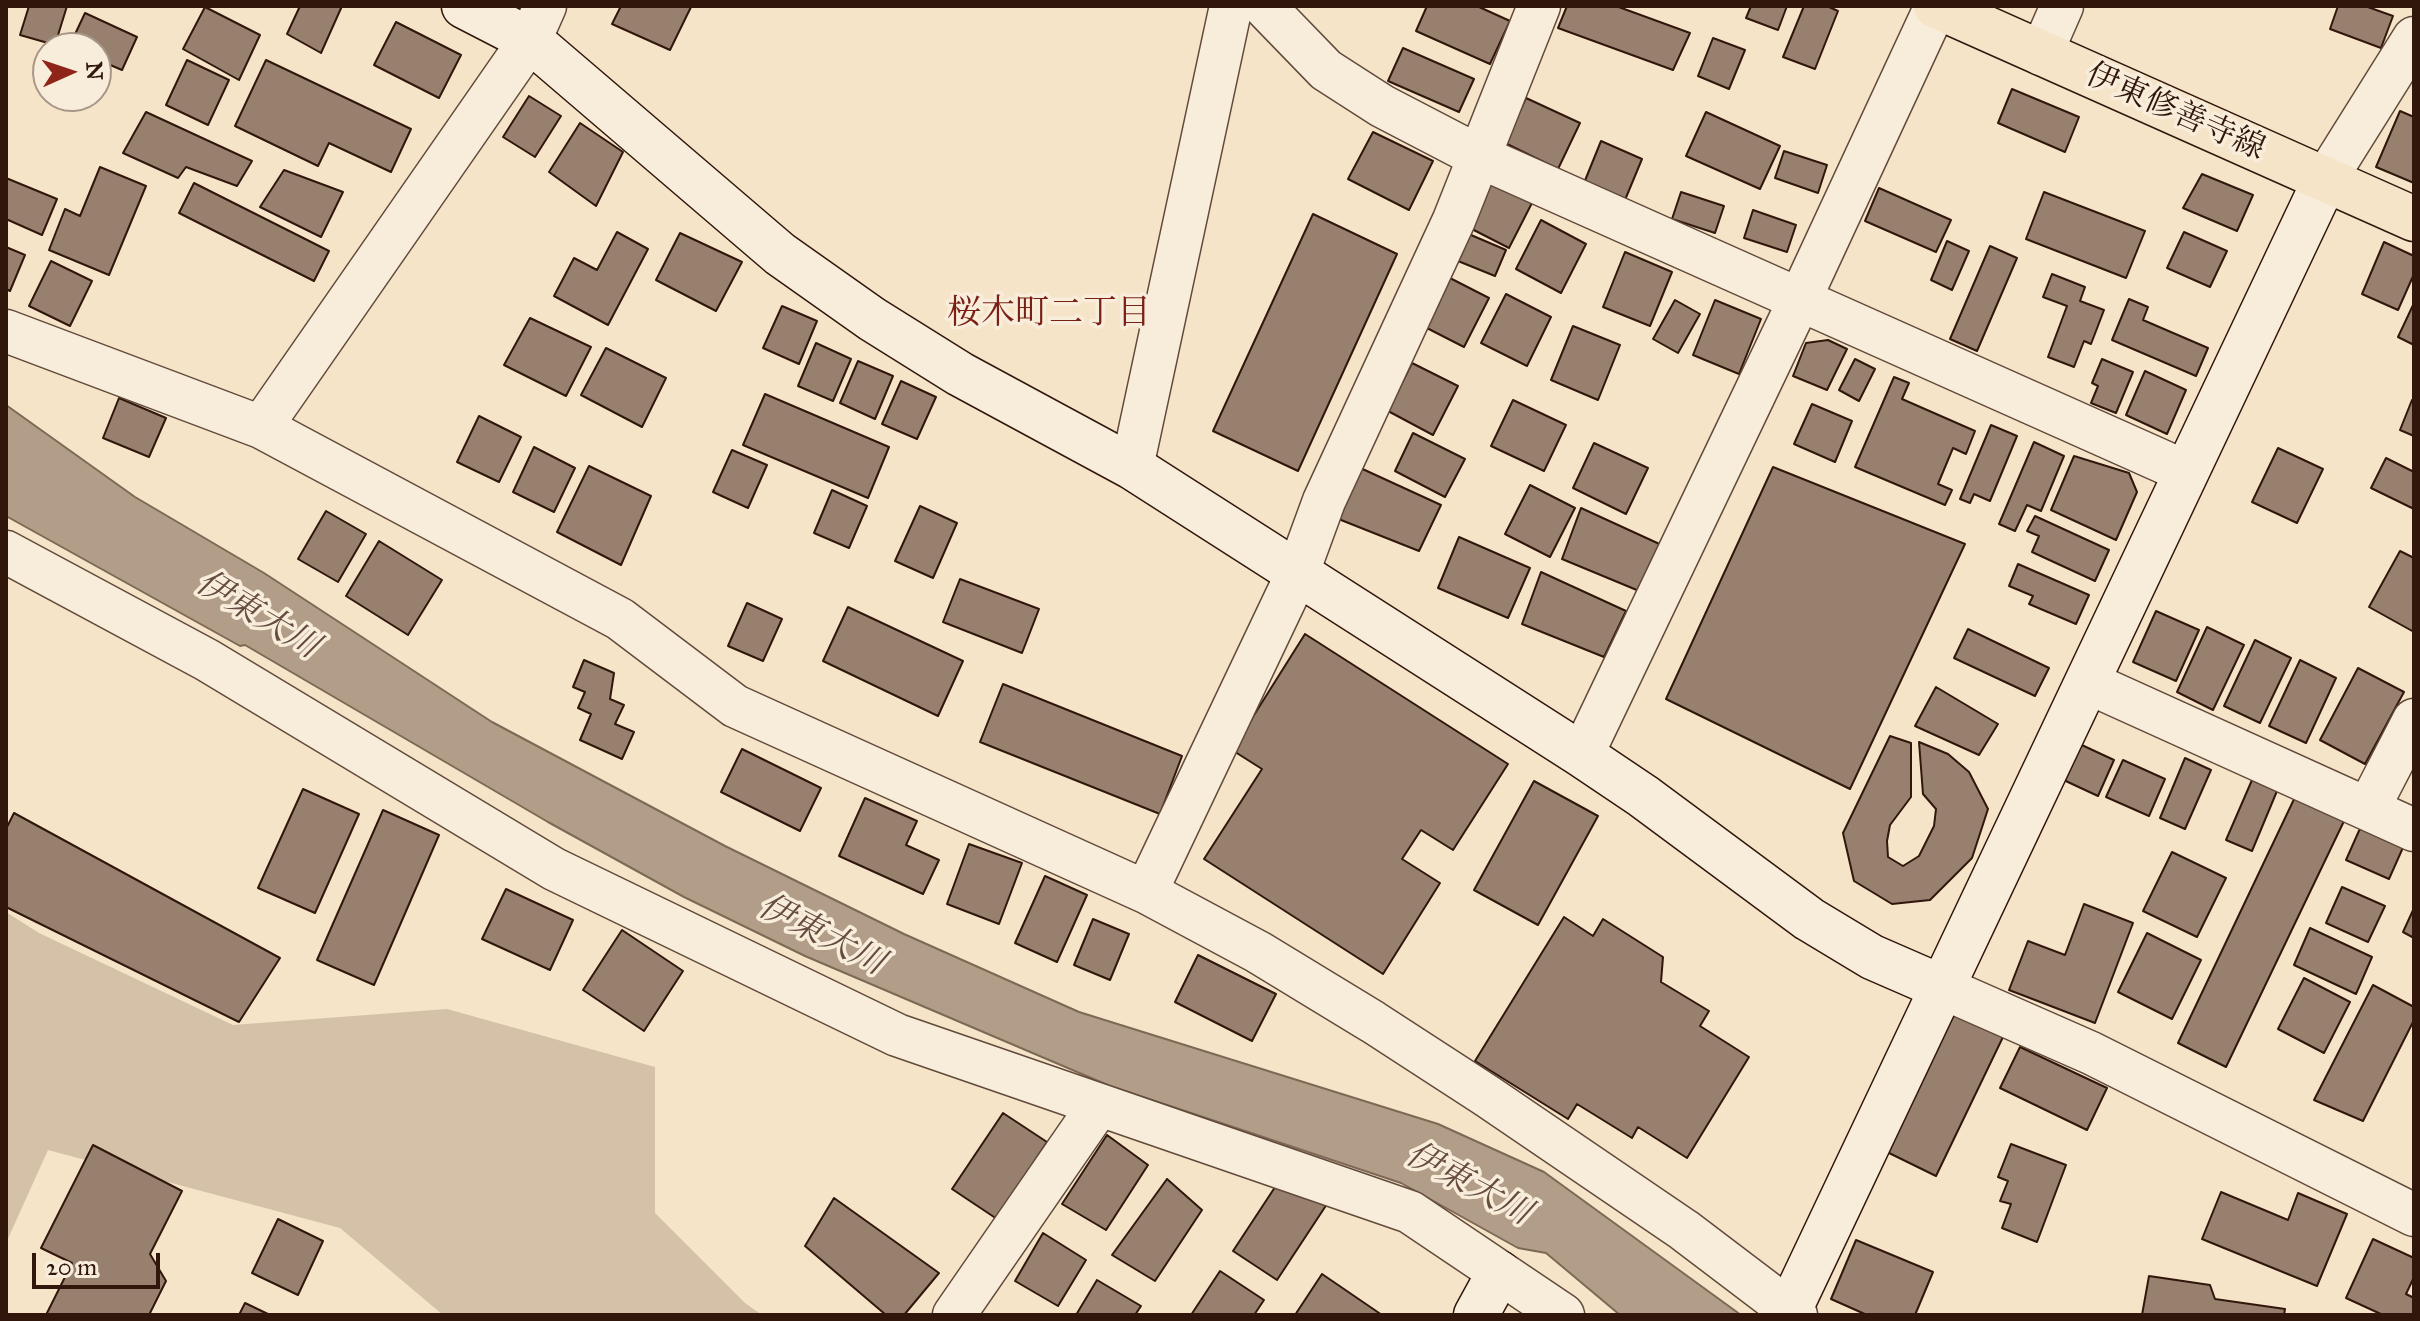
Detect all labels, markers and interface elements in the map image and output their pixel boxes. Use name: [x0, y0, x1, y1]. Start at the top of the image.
north arrow: [32, 32, 112, 112]
street label: 伊東修善寺線: [2079, 56, 2271, 170]
text: N: [80, 61, 108, 81]
district label: 桜木町二丁目: [947, 295, 1151, 335]
water label: 伊東大川: [188, 563, 326, 669]
water label: 伊東大川: [751, 887, 891, 985]
water label: 伊東大川: [1398, 1135, 1538, 1235]
scale bar: [36, 1237, 164, 1287]
text: 20 m: [46, 1252, 97, 1282]

